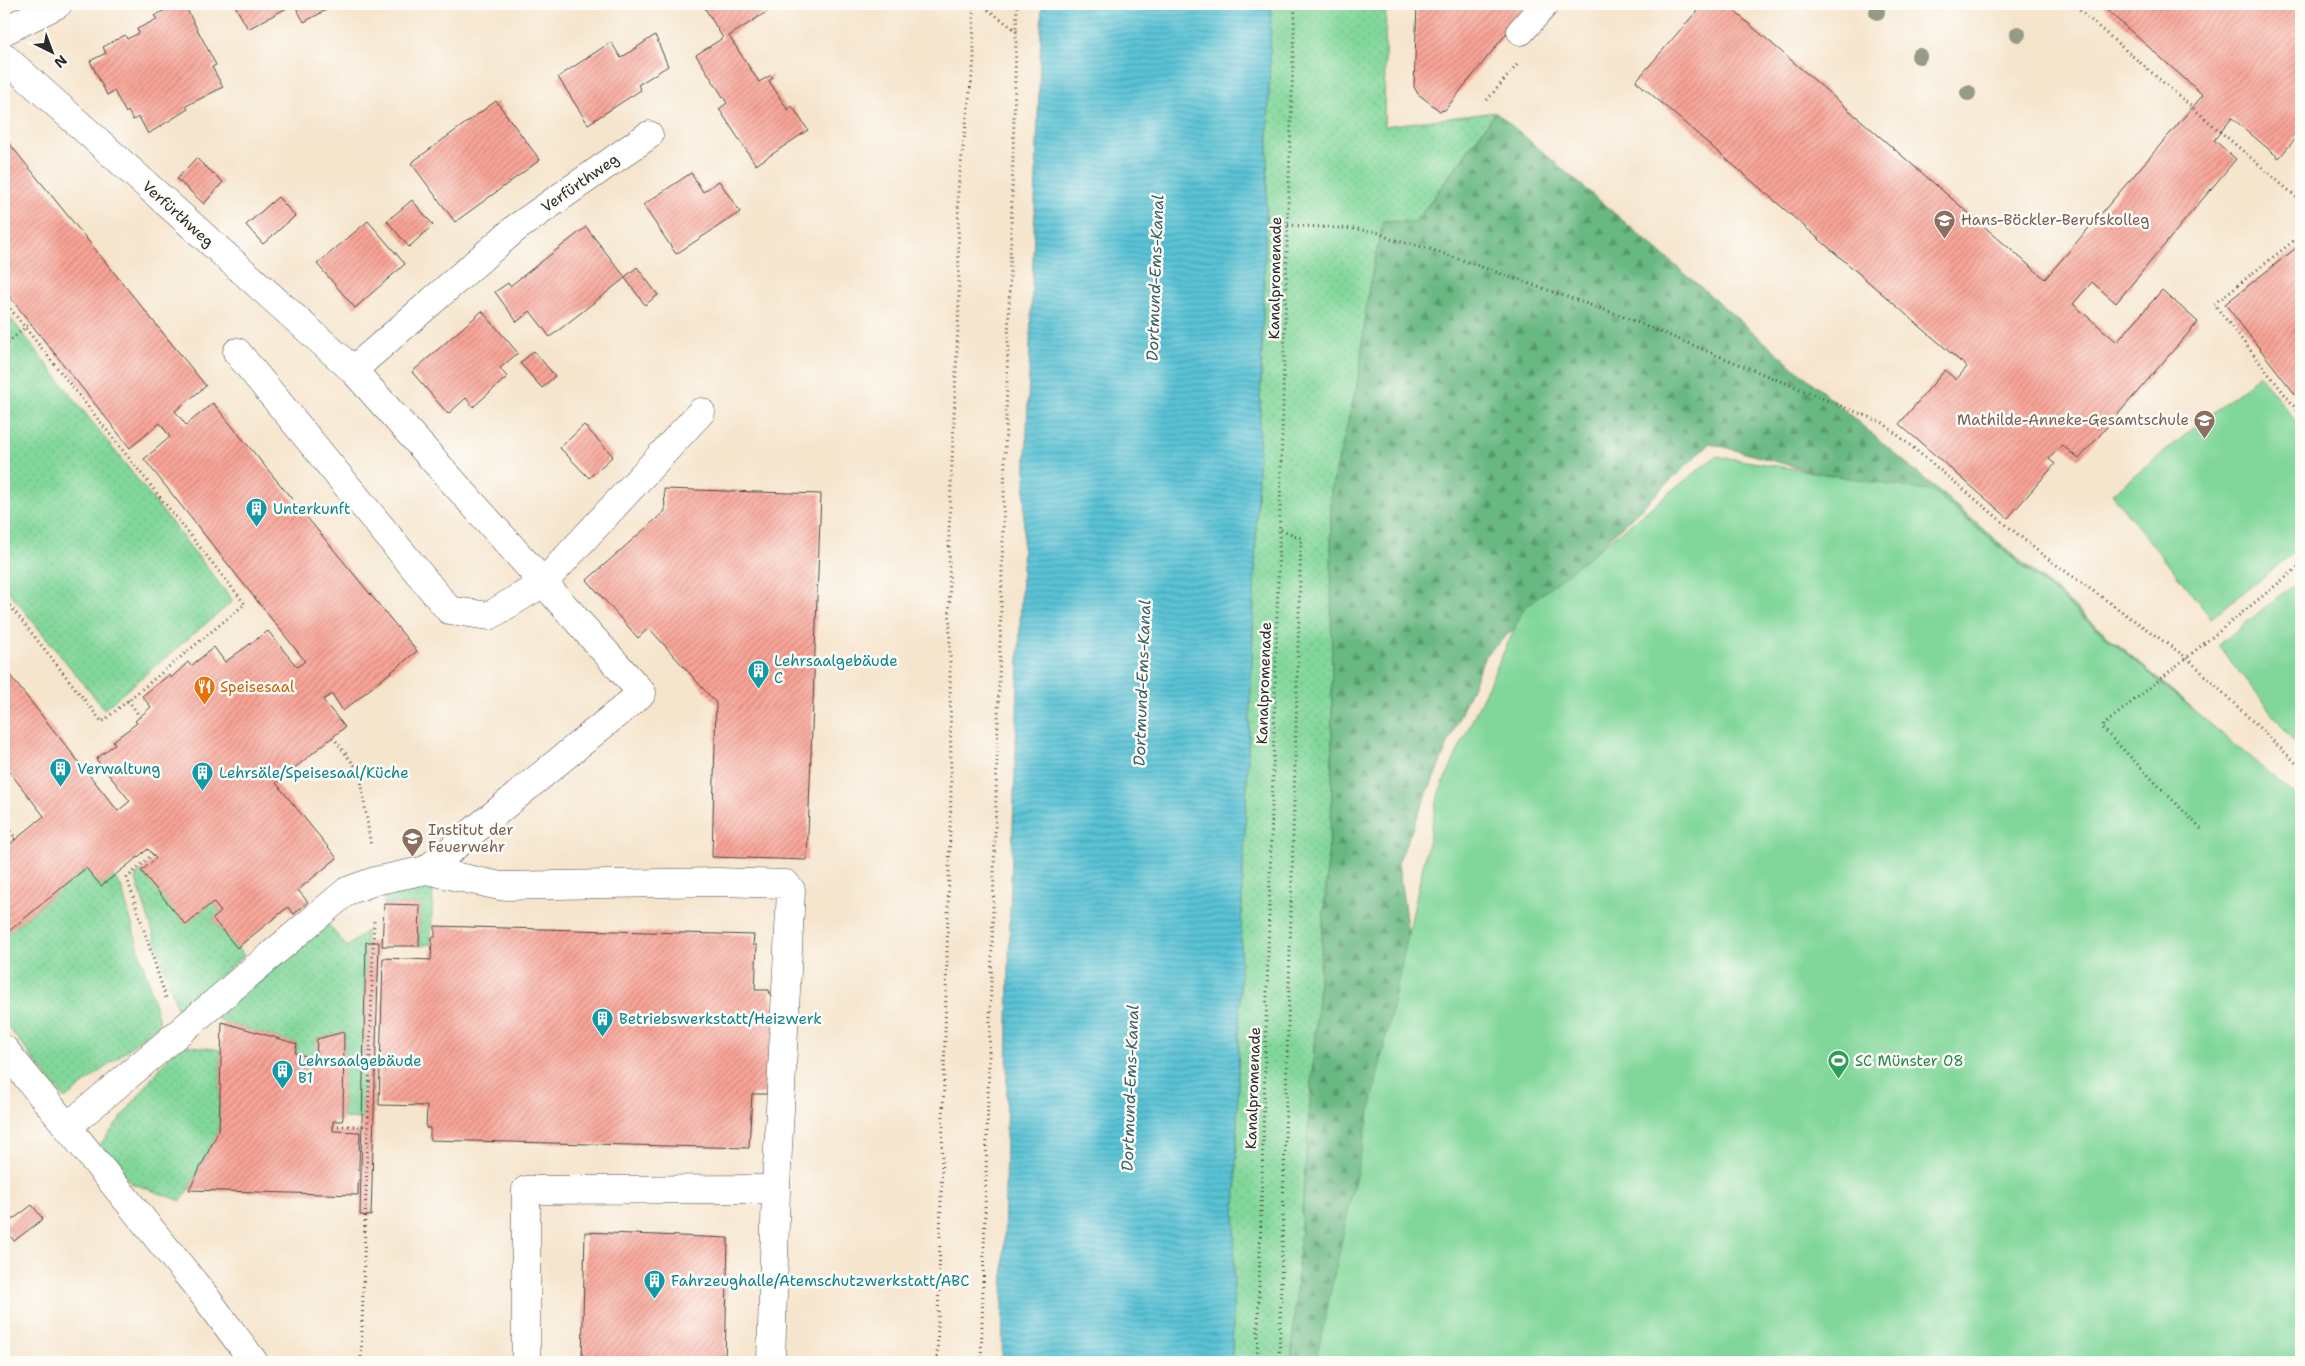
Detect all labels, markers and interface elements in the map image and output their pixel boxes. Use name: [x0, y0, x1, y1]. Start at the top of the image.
north arrow: [28, 28, 78, 78]
text: N: [51, 51, 71, 72]
street label: Verfürthweg: [537, 149, 623, 217]
street label: Verfürthweg: [138, 176, 218, 252]
water label: Dortmund-Ems-Kanal: [1142, 194, 1168, 362]
school or university icon: Hans-Böckler-Berufskolleg: [1933, 208, 1957, 239]
place label: Hans-Böckler-Berufskolleg: [1961, 210, 2150, 230]
street label: Kanalpromenade: [1264, 217, 1286, 339]
school or university icon: Mathilde-Anneke-Gesamtschule: [2193, 408, 2217, 439]
place label: Mathilde-Anneke-Gesamtschule: [1957, 410, 2189, 430]
building icon: Unterkunft: [245, 497, 269, 528]
place label: Unterkunft: [273, 499, 351, 519]
water label: Dortmund-Ems-Kanal: [1129, 599, 1155, 767]
street label: Kanalpromenade: [1252, 621, 1276, 745]
place label: Lehrsaalgebäude C: [774, 651, 898, 688]
building icon: Lehrsaalgebäude C: [746, 658, 770, 689]
restaurant icon: Speisesaal: [192, 675, 216, 706]
place label: Speisesaal: [220, 677, 295, 697]
building icon: Verwaltung: [49, 757, 73, 788]
place label: Verwaltung: [77, 759, 161, 779]
building icon: Lehrsäle/Speisesaal/Küche: [191, 761, 215, 792]
place label: Lehrsäle/Speisesaal/Küche: [219, 763, 409, 783]
place label: Institut der Feuerwehr: [428, 820, 514, 857]
school or university icon: Institut der Feuerwehr: [400, 827, 424, 858]
water label: Dortmund-Ems-Kanal: [1117, 1004, 1143, 1172]
building icon: Betriebswerkstatt/Heizwerk: [591, 1007, 615, 1038]
place label: Betriebswerkstatt/Heizwerk: [619, 1009, 822, 1029]
street label: Kanalpromenade: [1241, 1026, 1265, 1150]
sports icon: SC Münster 08: [1827, 1049, 1851, 1080]
place label: Lehrsaalgebäude B1: [298, 1051, 422, 1088]
place label: SC Münster 08: [1855, 1051, 1964, 1071]
building icon: Lehrsaalgebäude B1: [270, 1058, 294, 1089]
building icon: Fahrzeughalle/Atemschutzwerkstatt/ABC: [643, 1269, 667, 1300]
place label: Fahrzeughalle/Atemschutzwerkstatt/ABC: [671, 1271, 969, 1291]

